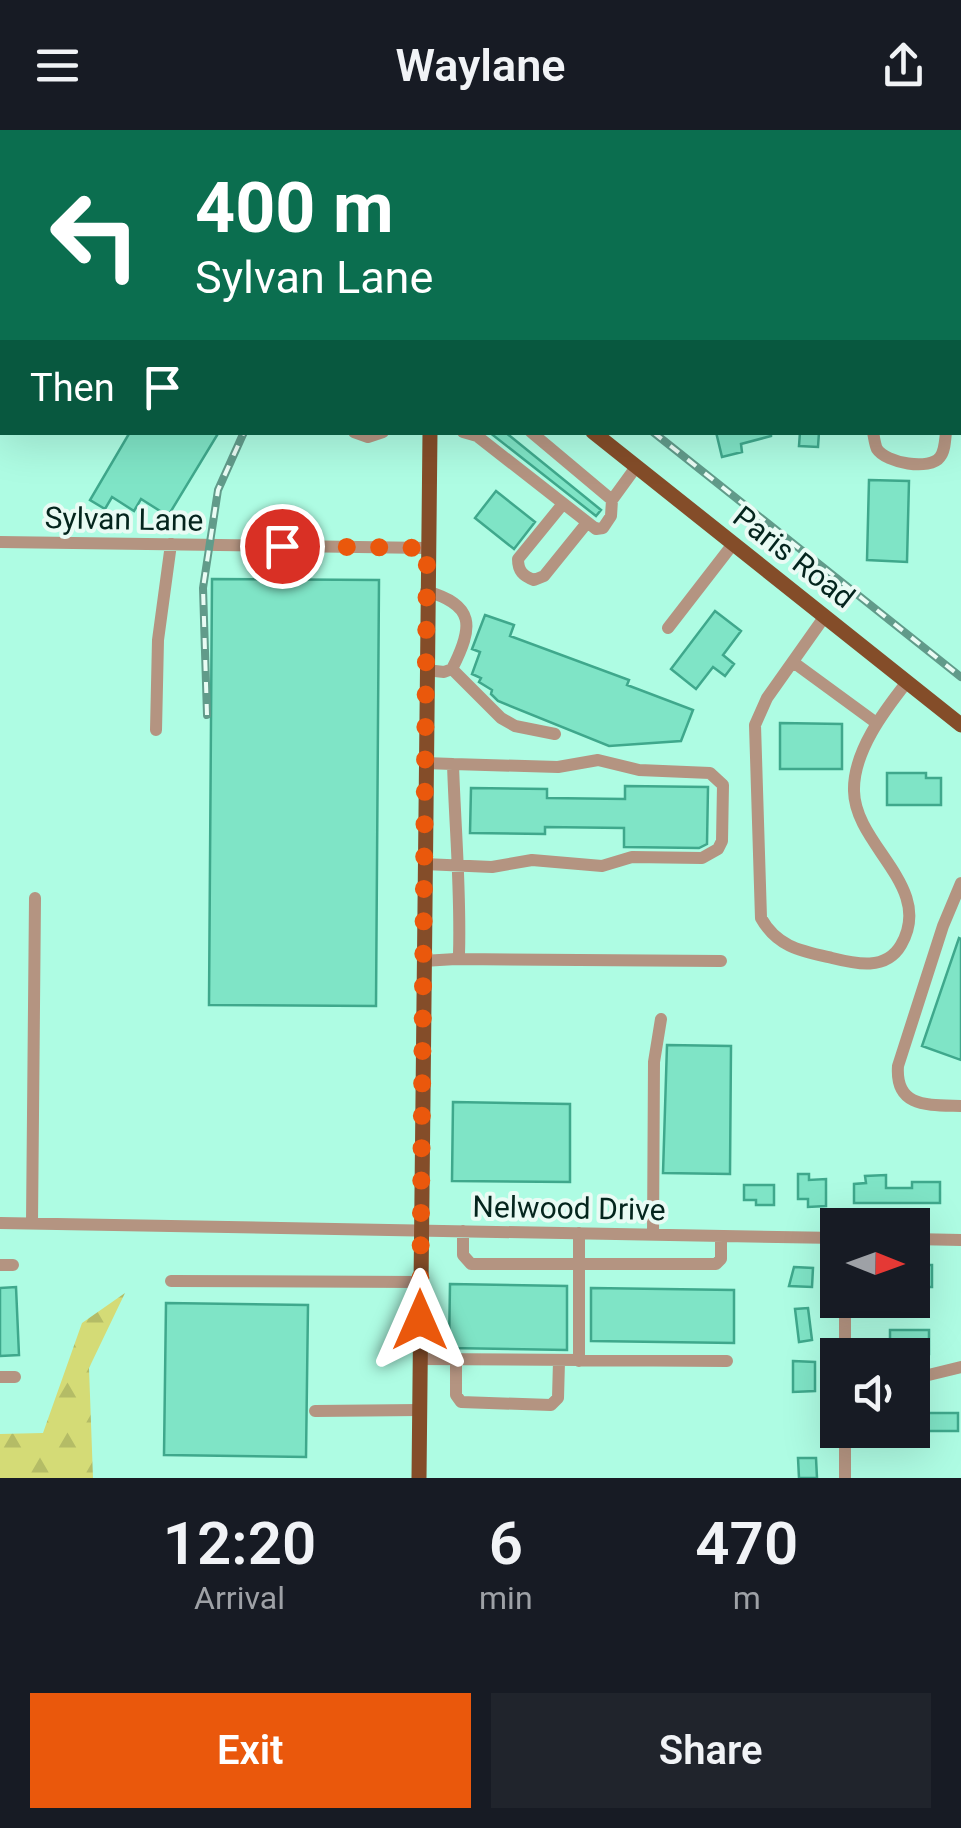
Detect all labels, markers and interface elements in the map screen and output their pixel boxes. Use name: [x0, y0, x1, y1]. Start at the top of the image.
icon: menu: [30, 38, 85, 93]
icon: share: [876, 38, 931, 93]
text: Waylane: [395, 39, 566, 92]
text: 400 m: [195, 167, 394, 249]
icon: left: [30, 170, 160, 300]
text: Sylvan Lane: [195, 251, 433, 304]
icon: arrive: [135, 360, 190, 415]
text: Then: [30, 366, 115, 410]
street label: Paris Road: [726, 499, 862, 615]
street label: Sylvan Lane: [44, 500, 204, 538]
pin: [240, 504, 325, 589]
icon: arrive: [255, 519, 310, 574]
street label: Nelwood Drive: [472, 1189, 666, 1227]
north arrow: [820, 1208, 930, 1318]
map controls: [820, 1208, 930, 1448]
position arrow: [368, 1268, 472, 1372]
button: sound: [820, 1338, 930, 1448]
text: 12:20: [163, 1508, 316, 1579]
text: 6: [489, 1508, 523, 1579]
text: 470: [695, 1508, 798, 1579]
text: Arrival: [194, 1579, 285, 1617]
text: min: [479, 1579, 533, 1617]
text: m: [733, 1579, 761, 1617]
button: Exit: [30, 1693, 471, 1808]
button: Share: [491, 1693, 931, 1808]

